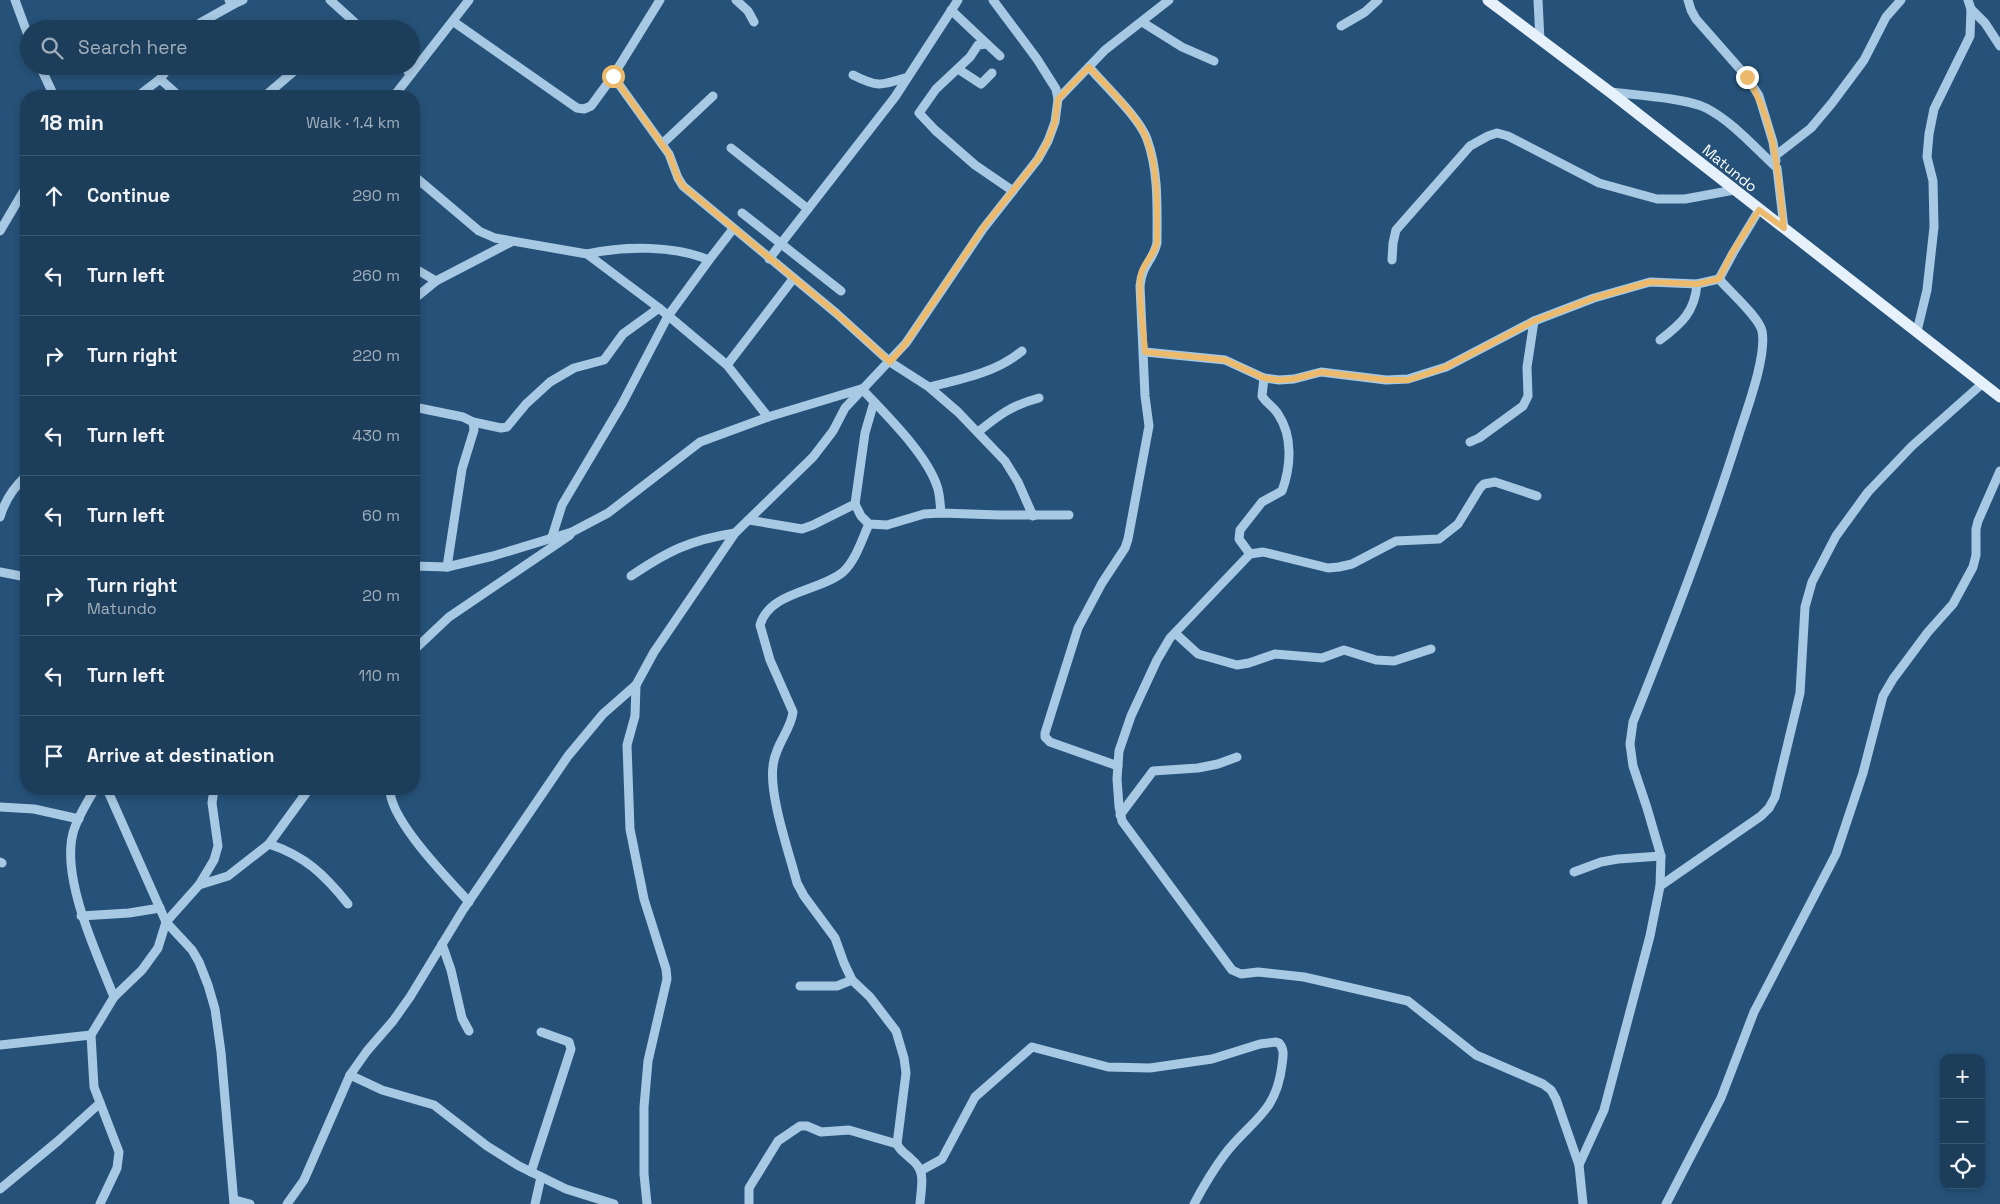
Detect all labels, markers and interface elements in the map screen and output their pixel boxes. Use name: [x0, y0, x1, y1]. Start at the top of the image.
search box: [20, 20, 420, 75]
icon: search: [38, 34, 66, 62]
text: Search here: [78, 35, 188, 60]
route start: [602, 65, 625, 88]
route end: [1736, 66, 1759, 89]
text: 18 min: [40, 109, 104, 136]
text: Walk · 1.4 km: [306, 112, 400, 133]
street label: Matundo: [1699, 140, 1761, 196]
icon: ahead: [40, 182, 68, 210]
text: Continue: [87, 183, 170, 208]
text: 290 m: [352, 185, 400, 206]
icon: left: [40, 262, 68, 290]
text: Turn left: [87, 263, 165, 288]
text: 260 m: [352, 265, 400, 286]
icon: right: [40, 342, 68, 370]
text: Turn right: [87, 343, 177, 368]
text: 220 m: [353, 345, 400, 366]
icon: left: [40, 422, 68, 450]
text: Turn left: [87, 423, 165, 448]
text: 430 m: [352, 425, 400, 446]
icon: left: [40, 502, 68, 530]
text: Turn left: [87, 503, 165, 528]
text: 60 m: [362, 505, 400, 526]
text: Turn right: [87, 573, 177, 598]
icon: right: [40, 582, 68, 610]
text: 20 m: [362, 585, 400, 606]
text: Matundo: [87, 598, 157, 619]
icon: left: [40, 662, 68, 690]
text: Turn left: [87, 663, 165, 688]
text: 110 m: [358, 665, 400, 686]
icon: arrive: [40, 742, 68, 770]
text: Arrive at destination: [87, 743, 275, 768]
map controls: [1940, 1054, 1985, 1189]
button: +: [1940, 1054, 1985, 1099]
button: −: [1940, 1099, 1985, 1144]
button: locate: [1940, 1144, 1985, 1189]

